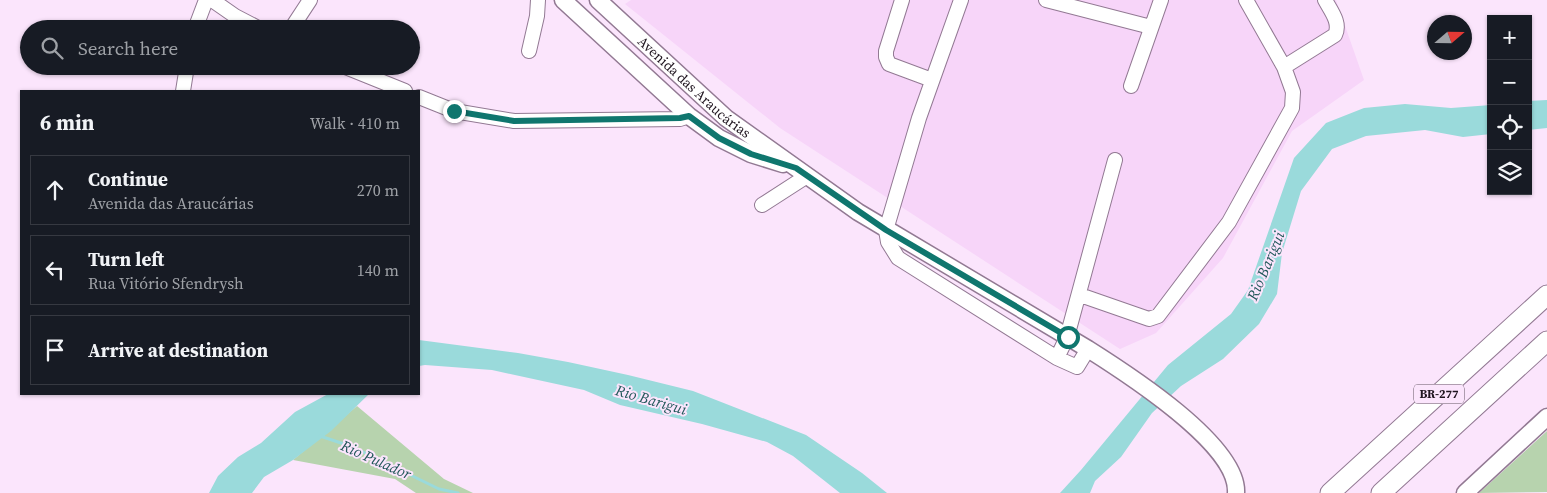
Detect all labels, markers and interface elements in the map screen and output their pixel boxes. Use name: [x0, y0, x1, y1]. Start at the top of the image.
north arrow: [1427, 15, 1472, 60]
map controls: [1487, 15, 1532, 195]
button: +: [1487, 15, 1532, 60]
search box: [20, 20, 420, 75]
street label: Avenida das Araucárias: [633, 32, 755, 143]
icon: search: [38, 34, 66, 62]
text: Search here: [78, 35, 178, 61]
button: −: [1487, 60, 1532, 105]
route end: [443, 100, 466, 123]
button: locate: [1487, 105, 1532, 150]
text: 6 min: [40, 108, 95, 137]
text: Walk · 410 m: [310, 112, 400, 134]
button: layers: [1487, 150, 1532, 195]
text: Continue: [88, 166, 168, 192]
icon: ahead: [41, 176, 69, 204]
text: 270 m: [357, 179, 399, 201]
text: Avenida das Araucárias: [88, 192, 254, 214]
water label: Rio Barigui: [1241, 228, 1290, 304]
text: Turn left: [88, 246, 164, 272]
icon: left: [41, 256, 69, 284]
text: 140 m: [357, 259, 399, 281]
text: Rua Vitório Sfendrysh: [88, 272, 244, 294]
route start: [1057, 326, 1080, 349]
icon: arrive: [41, 336, 69, 364]
text: Arrive at destination: [88, 337, 268, 363]
water label: Rio Barigui: [612, 379, 690, 420]
road number: BR-277: [1414, 384, 1464, 404]
water label: Rio Pulador: [337, 434, 416, 485]

